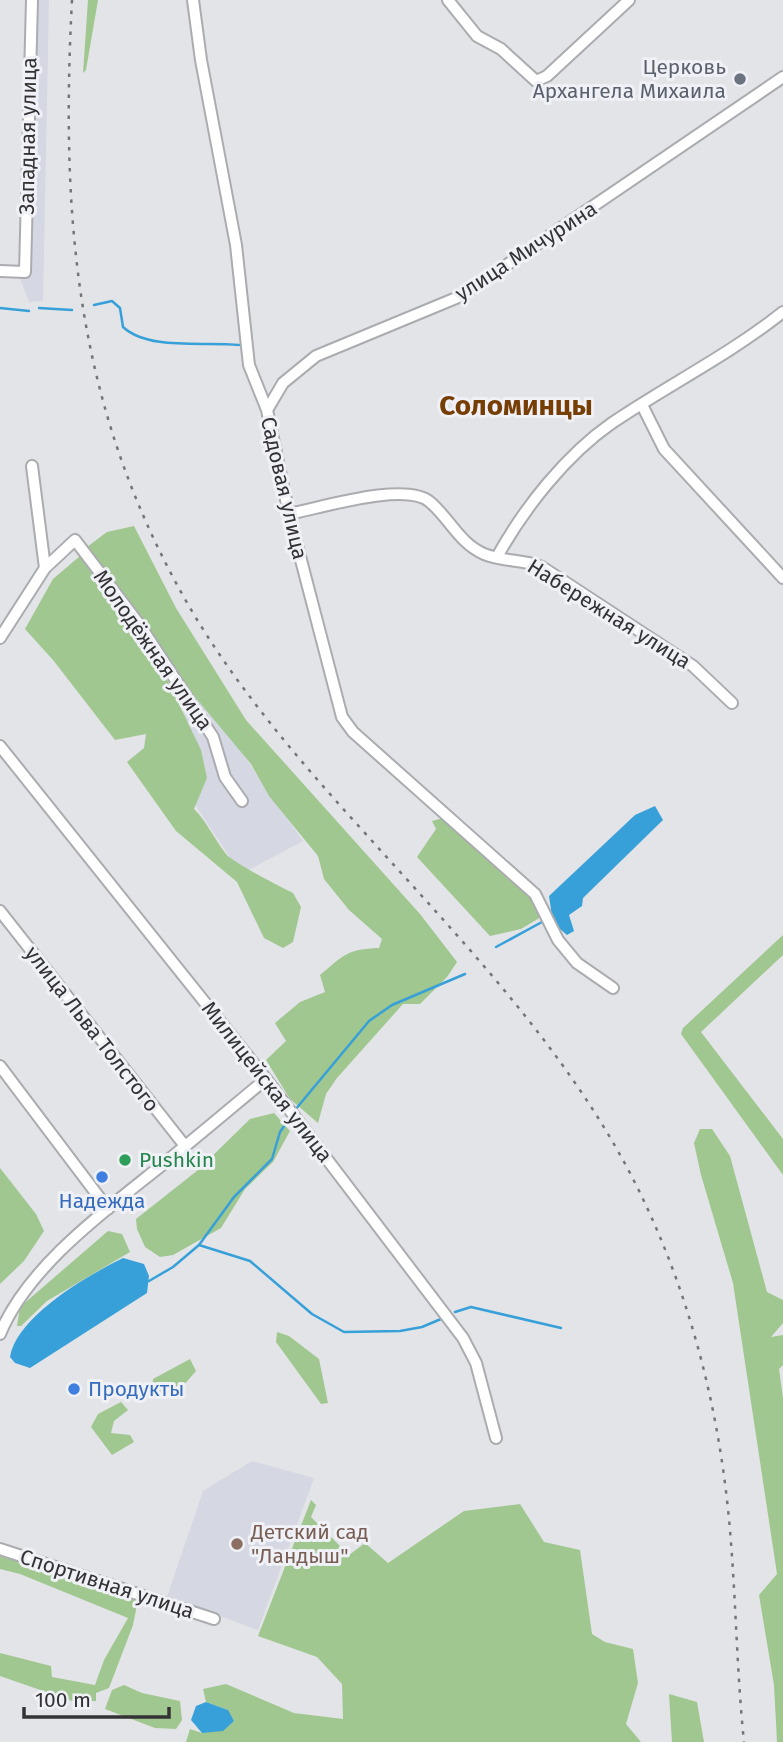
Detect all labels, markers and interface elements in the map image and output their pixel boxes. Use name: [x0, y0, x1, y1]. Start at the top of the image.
place label: Церковь Архангела Михаила: [533, 54, 726, 104]
street label: Западная улица: [14, 57, 42, 215]
marker: Церковь Архангела Михаила: [732, 71, 748, 87]
street label: улица Мичурина: [450, 195, 602, 307]
district label: Соломинцы: [439, 389, 593, 422]
street label: Садовая улица: [255, 414, 313, 562]
street label: Набережная улица: [523, 553, 695, 675]
street label: Молодёжная улица: [88, 565, 218, 735]
street label: улица Льва Толстого: [19, 941, 165, 1117]
street label: Милицейская улица: [196, 996, 338, 1168]
place label: Pushkin: [139, 1147, 214, 1173]
marker: Pushkin: [117, 1152, 133, 1168]
marker: Надежда: [94, 1169, 110, 1185]
place label: Надежда: [59, 1188, 145, 1214]
place label: Продукты: [88, 1376, 185, 1402]
marker: Продукты: [66, 1381, 82, 1397]
place label: Детский сад "Ландыш": [250, 1519, 368, 1569]
marker: Детский сад "Ландыш": [229, 1536, 245, 1552]
street label: Спортивная улица: [17, 1544, 197, 1624]
scale bar: [24, 1676, 170, 1720]
text: 100 m: [35, 1687, 91, 1713]

